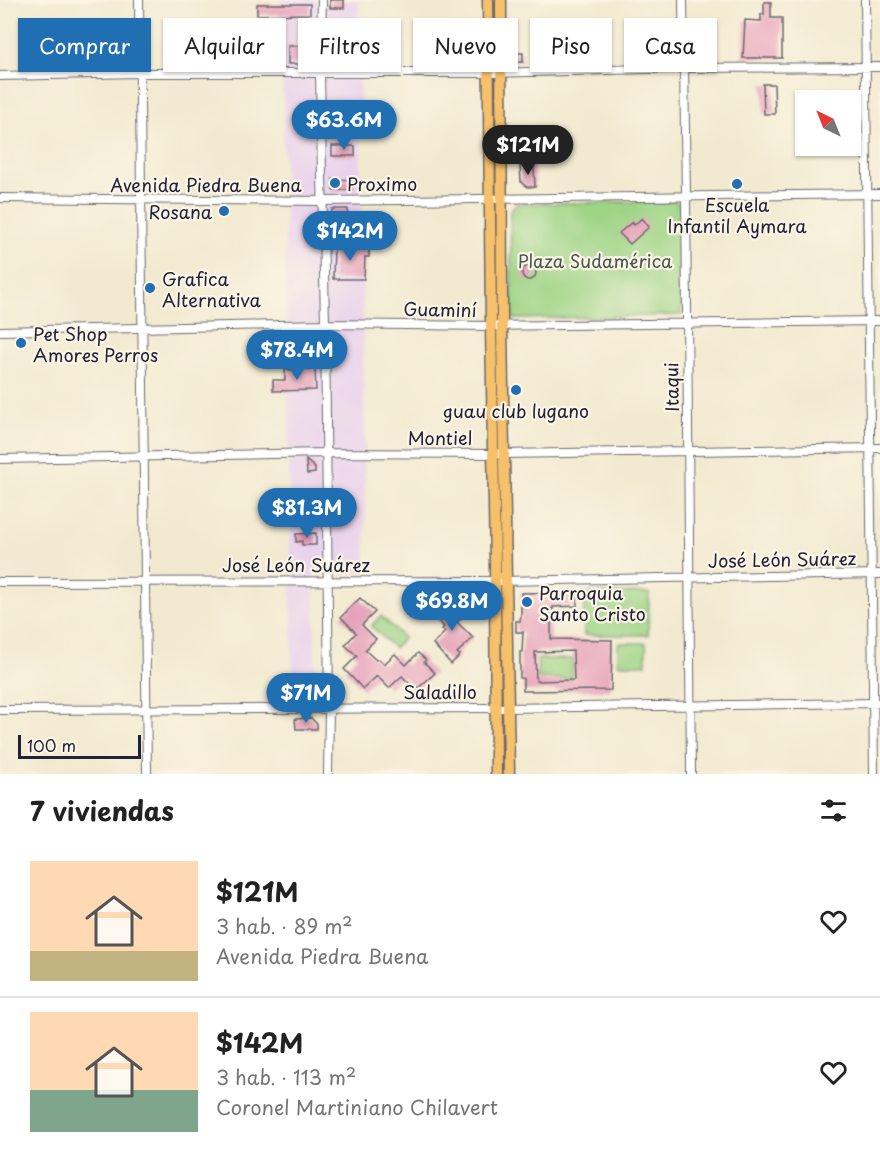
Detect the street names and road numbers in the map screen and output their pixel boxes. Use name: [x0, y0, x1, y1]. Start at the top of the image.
street label: Avenida Piedra Buena: [110, 171, 302, 198]
street label: Guaminí: [403, 295, 477, 323]
street label: Itaqui: [657, 362, 685, 412]
street label: Montiel: [408, 424, 472, 451]
street label: José León Suárez: [708, 544, 857, 574]
street label: José León Suárez: [222, 551, 371, 578]
street label: Saladillo: [403, 678, 477, 705]

